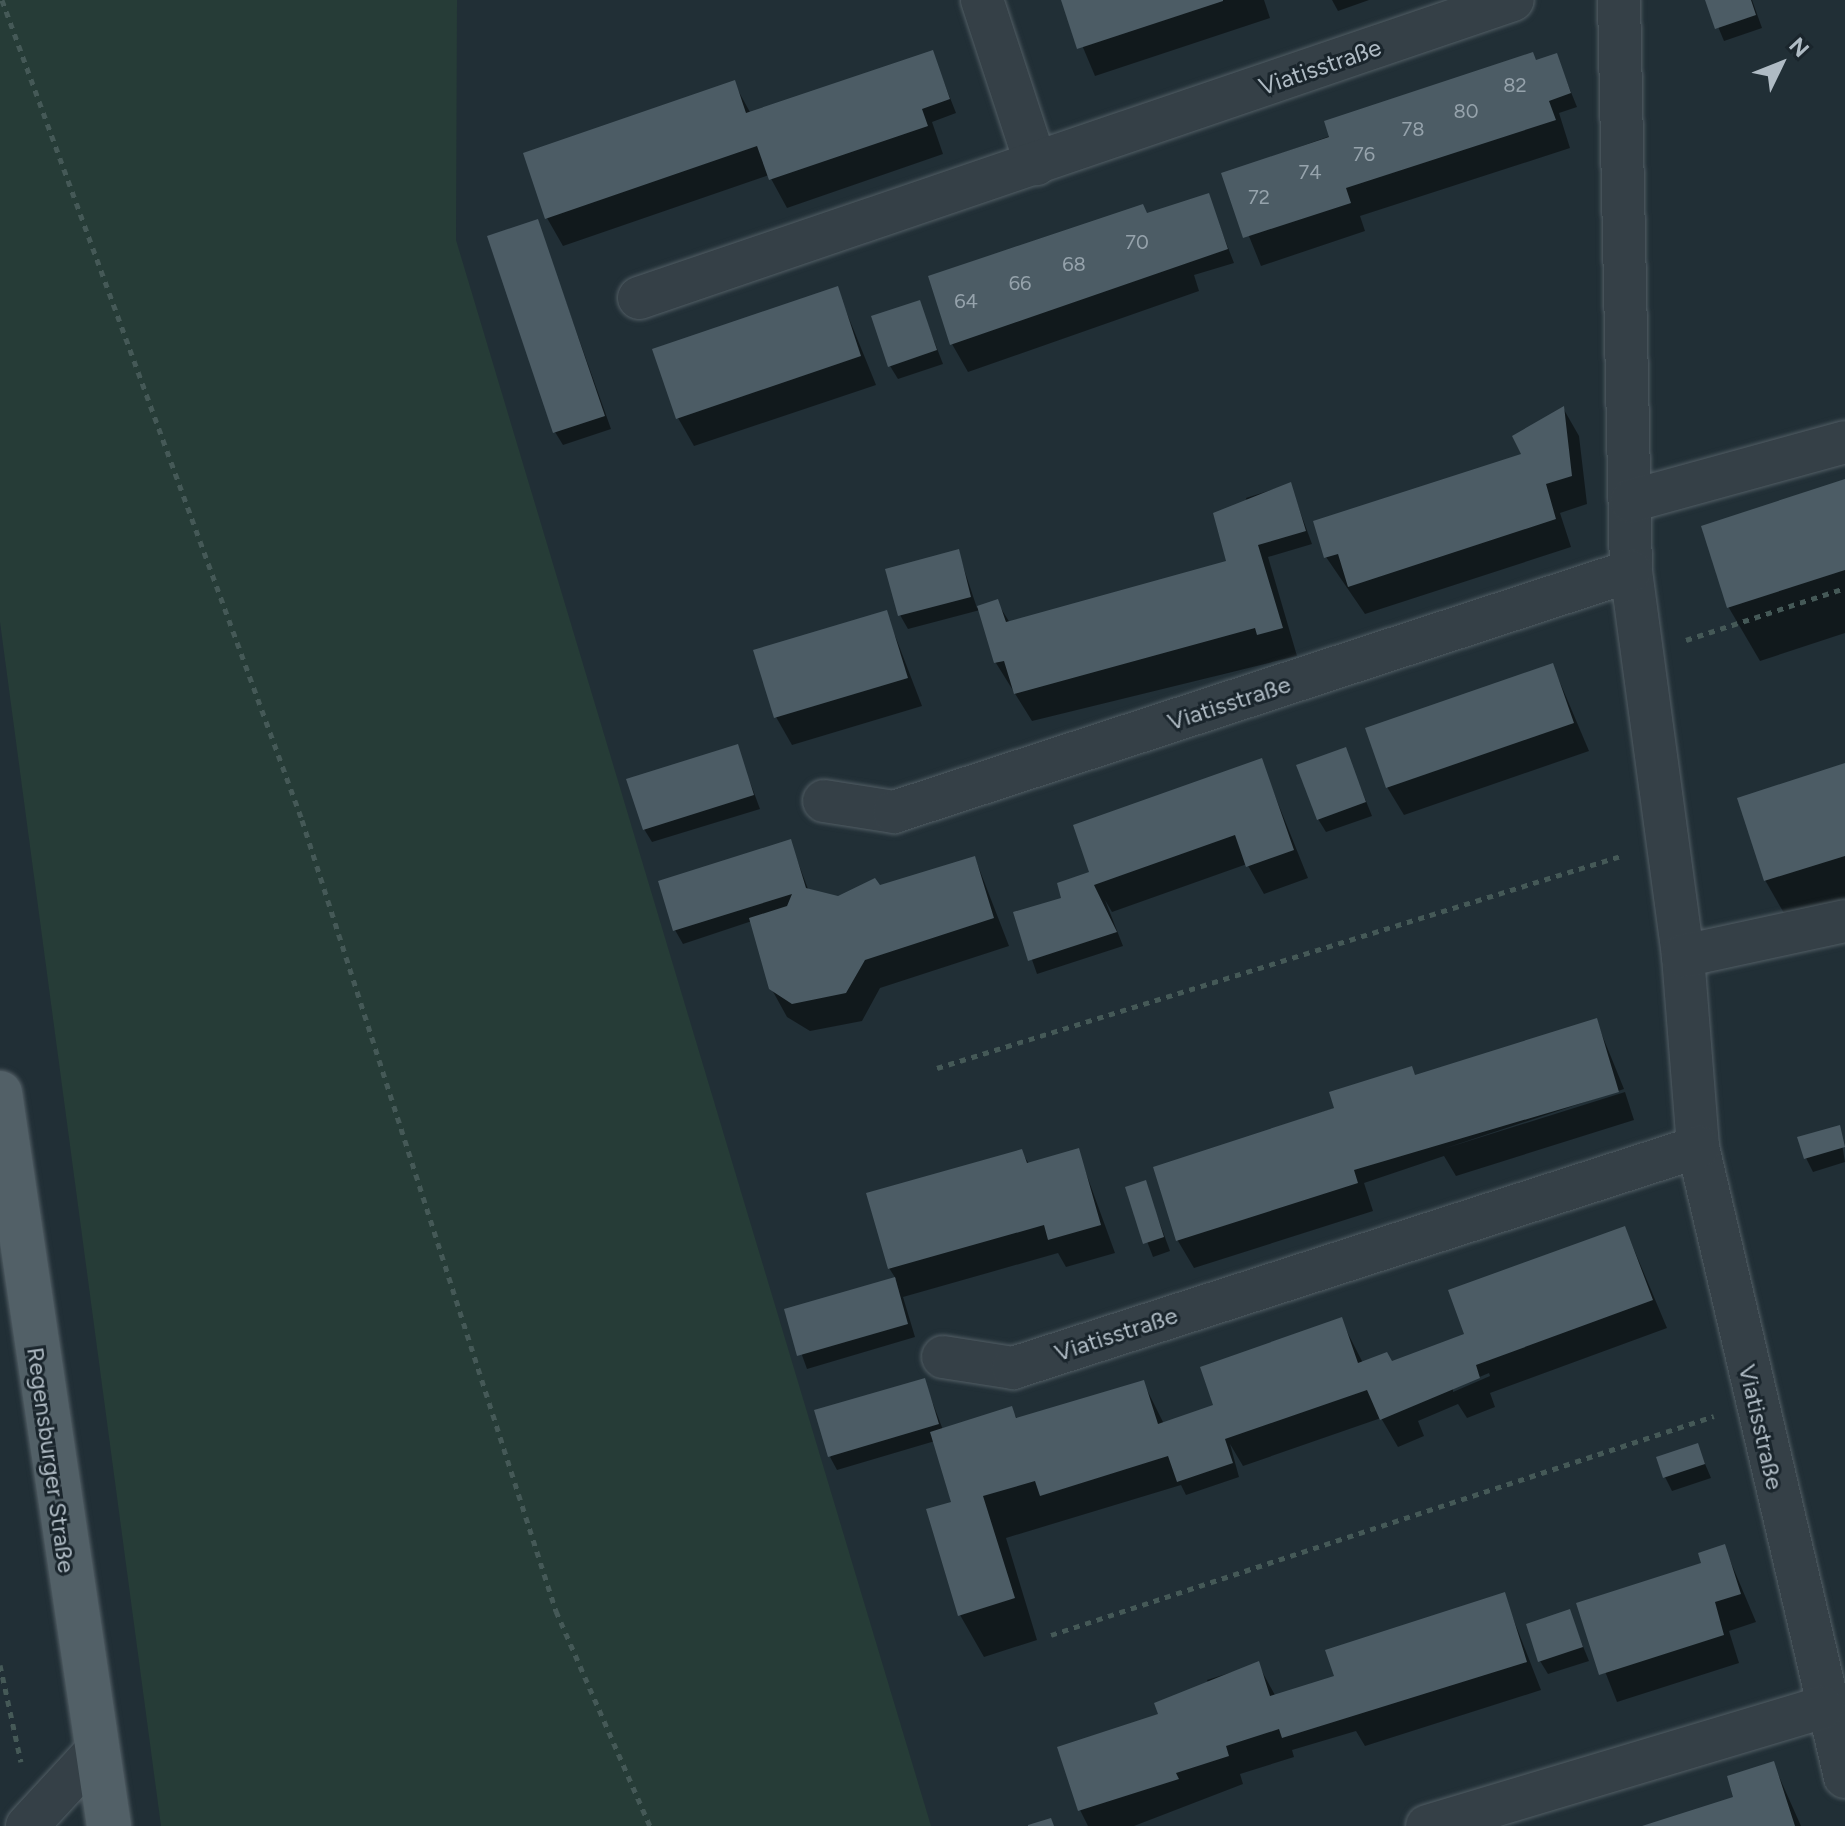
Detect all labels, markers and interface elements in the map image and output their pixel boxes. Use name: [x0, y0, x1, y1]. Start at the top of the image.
north arrow: [1741, 24, 1821, 104]
text: N: [1783, 32, 1815, 63]
street label: Viatisstraße: [1255, 33, 1385, 101]
house number: 82: [1503, 73, 1527, 97]
house number: 80: [1453, 99, 1479, 123]
house number: 78: [1401, 117, 1425, 141]
house number: 76: [1353, 142, 1375, 166]
house number: 74: [1298, 160, 1322, 184]
house number: 72: [1248, 185, 1270, 209]
house number: 70: [1125, 230, 1149, 254]
house number: 68: [1062, 252, 1086, 276]
house number: 66: [1009, 271, 1031, 295]
house number: 64: [954, 289, 978, 313]
street label: Viatisstraße: [1164, 670, 1294, 736]
street label: Viatisstraße: [1051, 1301, 1181, 1367]
street label: Regensburger Straße: [21, 1345, 81, 1575]
street label: Viatisstraße: [1733, 1362, 1789, 1492]

